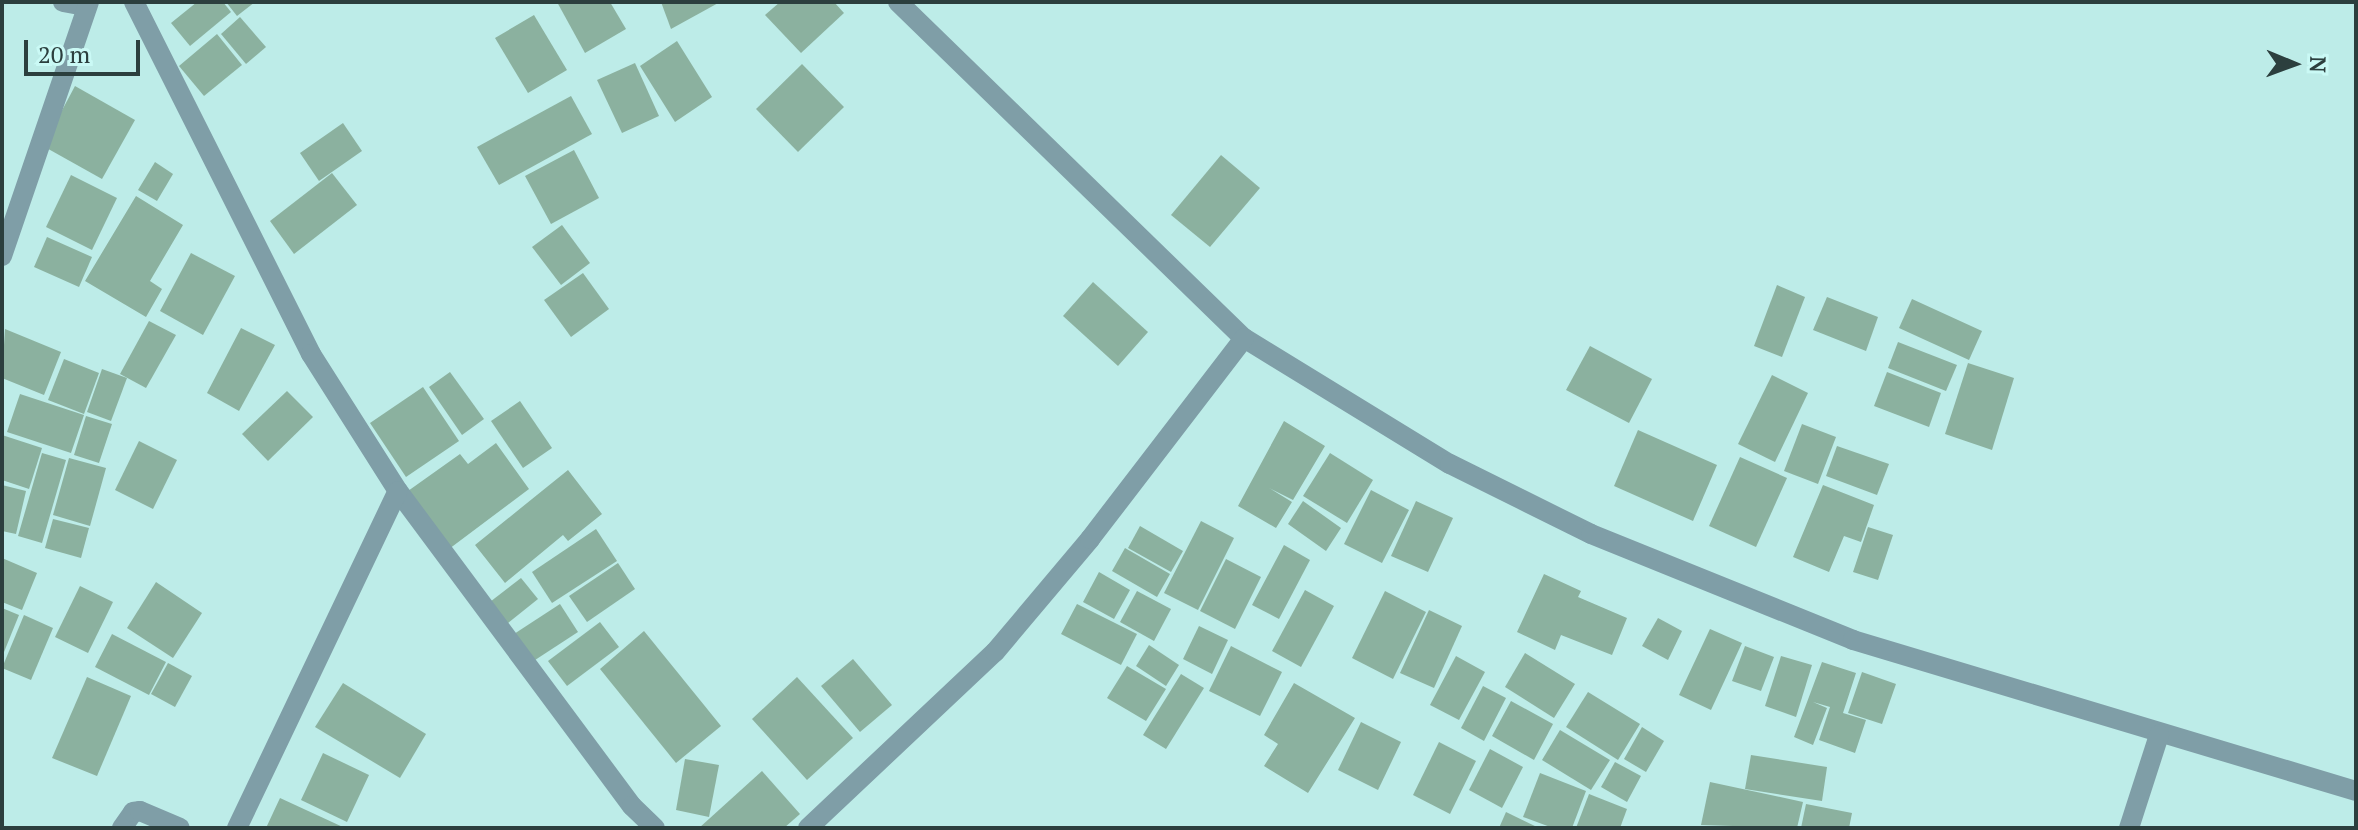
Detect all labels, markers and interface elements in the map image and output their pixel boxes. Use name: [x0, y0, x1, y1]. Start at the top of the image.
scale bar: [28, 24, 144, 74]
north arrow: [2254, 24, 2334, 104]
text: 20 m: [38, 38, 90, 70]
text: N: [2304, 56, 2333, 73]

